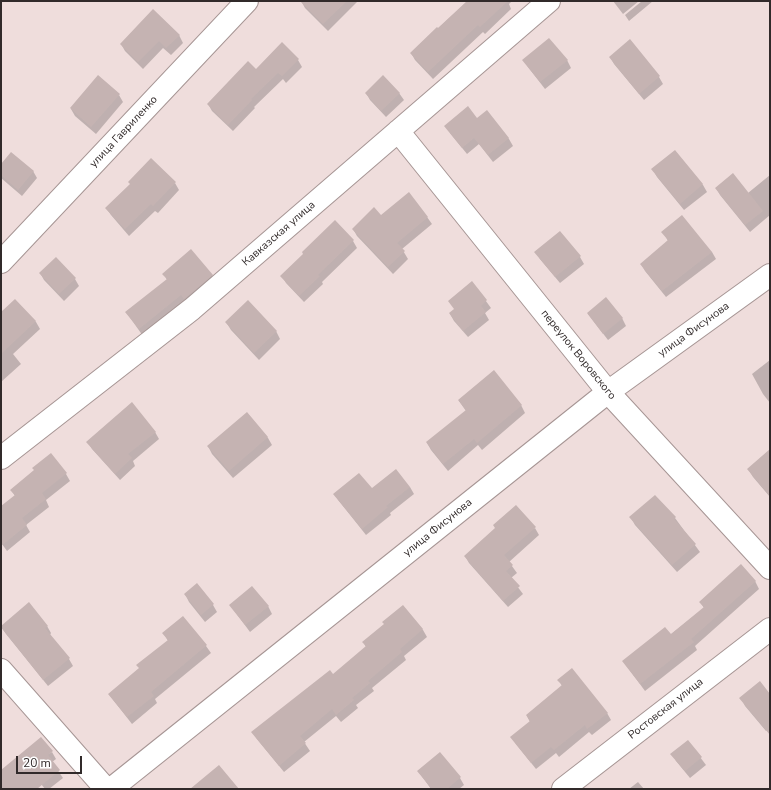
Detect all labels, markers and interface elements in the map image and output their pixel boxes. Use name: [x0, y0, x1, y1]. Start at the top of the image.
street label: улица Гавриленко: [87, 93, 161, 171]
street label: Кавказская улица: [240, 199, 318, 269]
street label: улица Фисунова: [656, 300, 732, 360]
street label: переулок Воровского: [538, 307, 618, 403]
street label: улица Фисунова: [401, 496, 475, 560]
street label: Ростовская улица: [626, 676, 706, 742]
scale bar: [18, 748, 84, 774]
text: 20 m: [23, 755, 51, 771]

